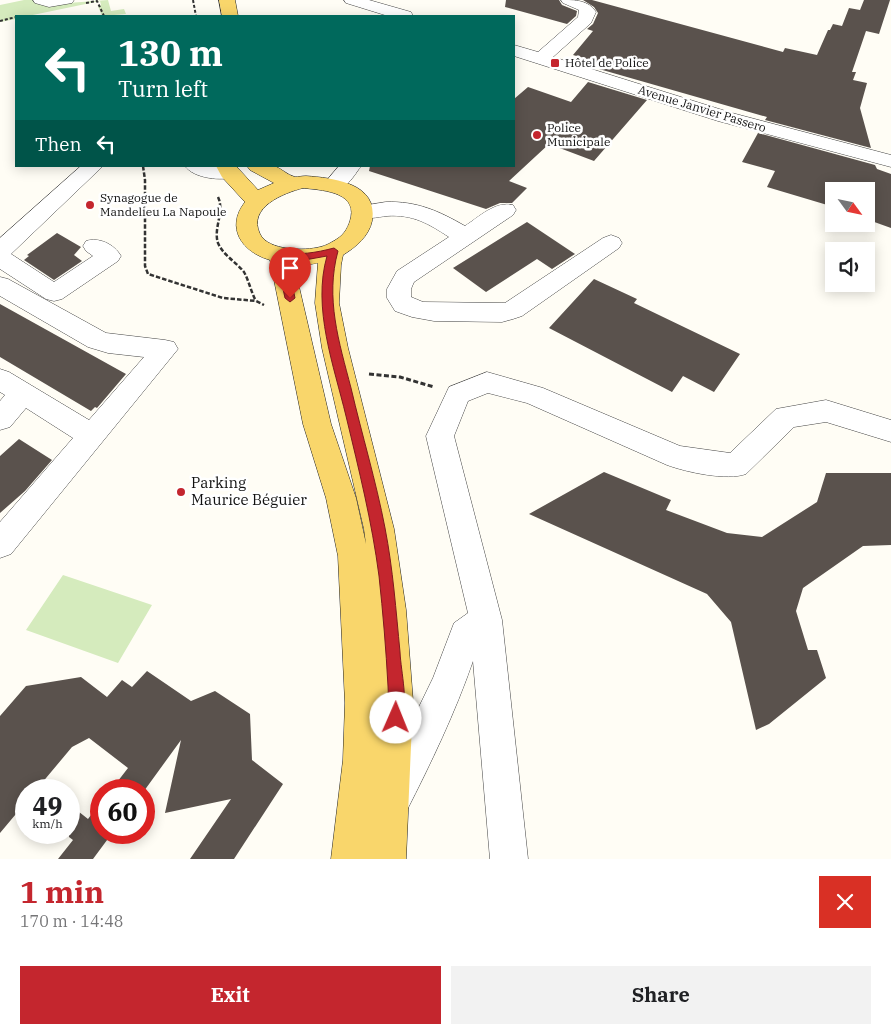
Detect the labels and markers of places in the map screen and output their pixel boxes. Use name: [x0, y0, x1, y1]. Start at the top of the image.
place label: Hôtel de Police: [565, 55, 649, 70]
marker: Hôtel de Police: [549, 57, 561, 69]
place label: Police Municipale: [547, 120, 610, 149]
marker: Police Municipale: [531, 129, 543, 141]
place label: Synagogue de Mandelieu La Napoule: [100, 190, 226, 219]
marker: Synagogue de Mandelieu La Napoule: [84, 199, 96, 211]
pin: [269, 247, 311, 298]
place label: Parking Maurice Béguier: [191, 473, 307, 509]
marker: Parking Maurice Béguier: [175, 486, 187, 498]

